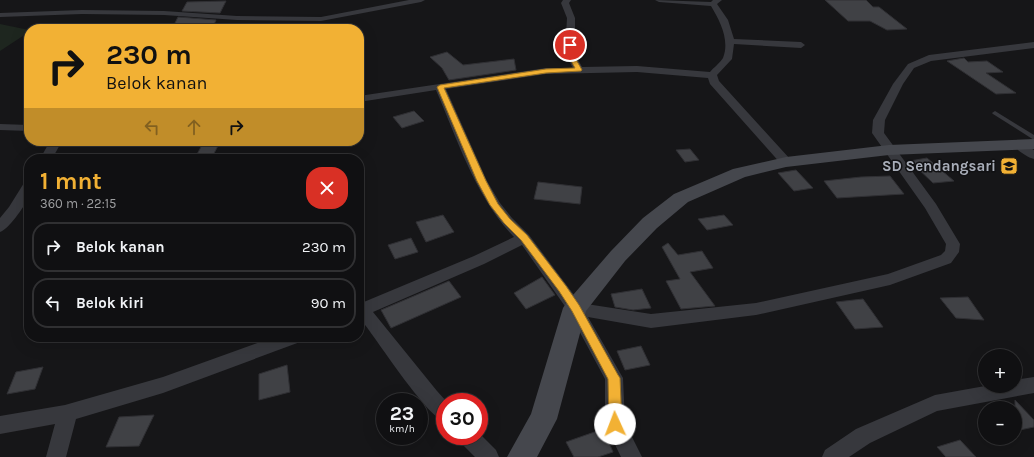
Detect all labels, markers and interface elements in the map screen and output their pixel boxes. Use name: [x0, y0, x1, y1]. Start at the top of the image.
pin: [553, 28, 587, 62]
icon: arrive: [559, 34, 581, 56]
text: 230 m: [106, 38, 192, 71]
icon: right: [40, 40, 92, 92]
text: Belok kanan: [106, 72, 207, 94]
icon: left: [141, 116, 163, 138]
icon: ahead: [183, 116, 205, 138]
icon: right: [225, 116, 247, 138]
school or university icon: SD Sendangsari: [999, 156, 1019, 176]
place label: SD Sendangsari: [882, 157, 996, 175]
text: 1 mnt: [40, 167, 102, 195]
button: close: [306, 167, 348, 209]
text: 360 m · 22:15: [40, 196, 116, 211]
icon: right: [42, 236, 64, 258]
text: Belok kanan: [76, 238, 165, 256]
text: 230 m: [302, 238, 346, 256]
icon: left: [42, 292, 64, 314]
text: Belok kiri: [76, 294, 144, 312]
text: 90 m: [311, 294, 346, 312]
map controls: [978, 349, 1022, 445]
button: +: [978, 349, 1022, 393]
speed limit sign: 30: [436, 393, 488, 445]
button: −: [978, 401, 1022, 445]
text: 23: [390, 402, 414, 425]
position arrow: [594, 403, 636, 445]
text: km/h: [389, 423, 415, 435]

